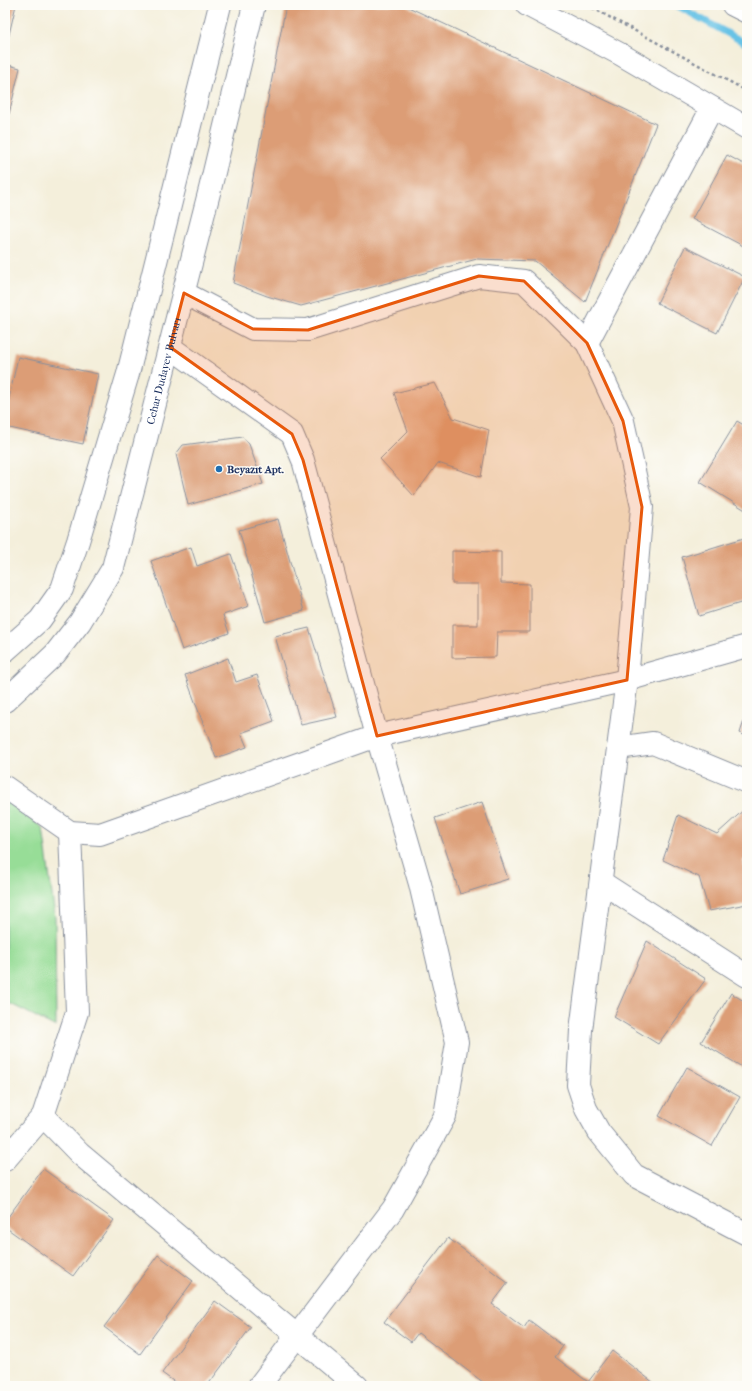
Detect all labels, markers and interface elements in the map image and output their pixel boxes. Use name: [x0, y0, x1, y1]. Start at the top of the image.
street label: Cehar Dudayev Bulvarı: [144, 315, 184, 426]
place label: Beyazıt Apt.: [227, 463, 284, 476]
marker: Beyazıt Apt.: [214, 464, 224, 474]

